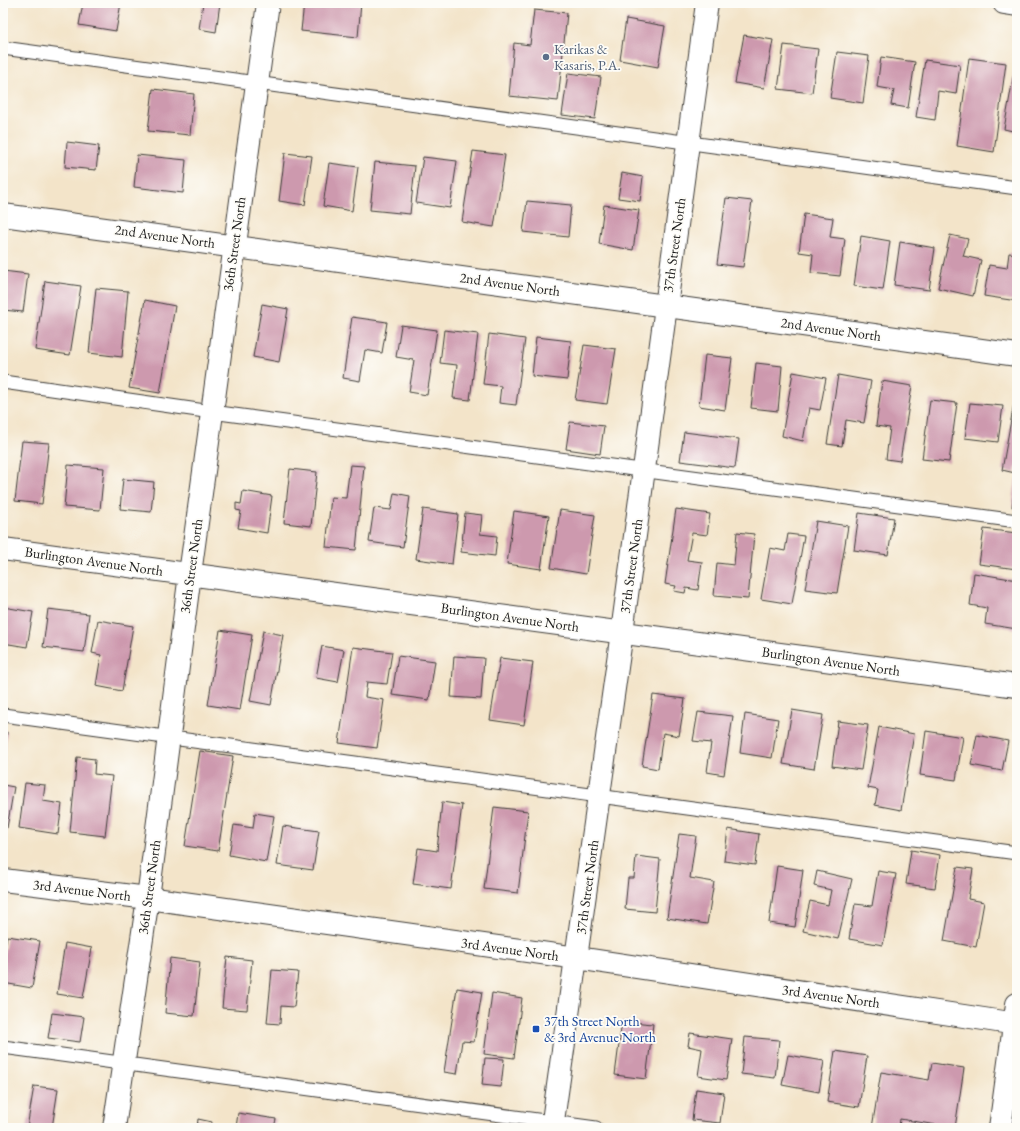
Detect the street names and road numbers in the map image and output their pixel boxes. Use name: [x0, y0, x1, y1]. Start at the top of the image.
street label: 36th Street North: [218, 195, 250, 293]
street label: 37th Street North: [658, 196, 690, 294]
street label: 2nd Avenue North: [114, 220, 216, 252]
street label: 2nd Avenue North: [459, 268, 561, 300]
street label: 2nd Avenue North: [780, 313, 882, 345]
street label: 36th Street North: [175, 517, 207, 615]
street label: 37th Street North: [615, 517, 647, 615]
street label: Burlington Avenue North: [24, 542, 164, 580]
street label: Burlington Avenue North: [440, 598, 580, 636]
street label: Burlington Avenue North: [761, 642, 901, 680]
street label: 36th Street North: [133, 838, 165, 936]
street label: 37th Street North: [571, 838, 603, 936]
street label: 3rd Avenue North: [32, 875, 132, 905]
street label: 3rd Avenue North: [460, 933, 560, 965]
street label: 3rd Avenue North: [781, 980, 881, 1012]

